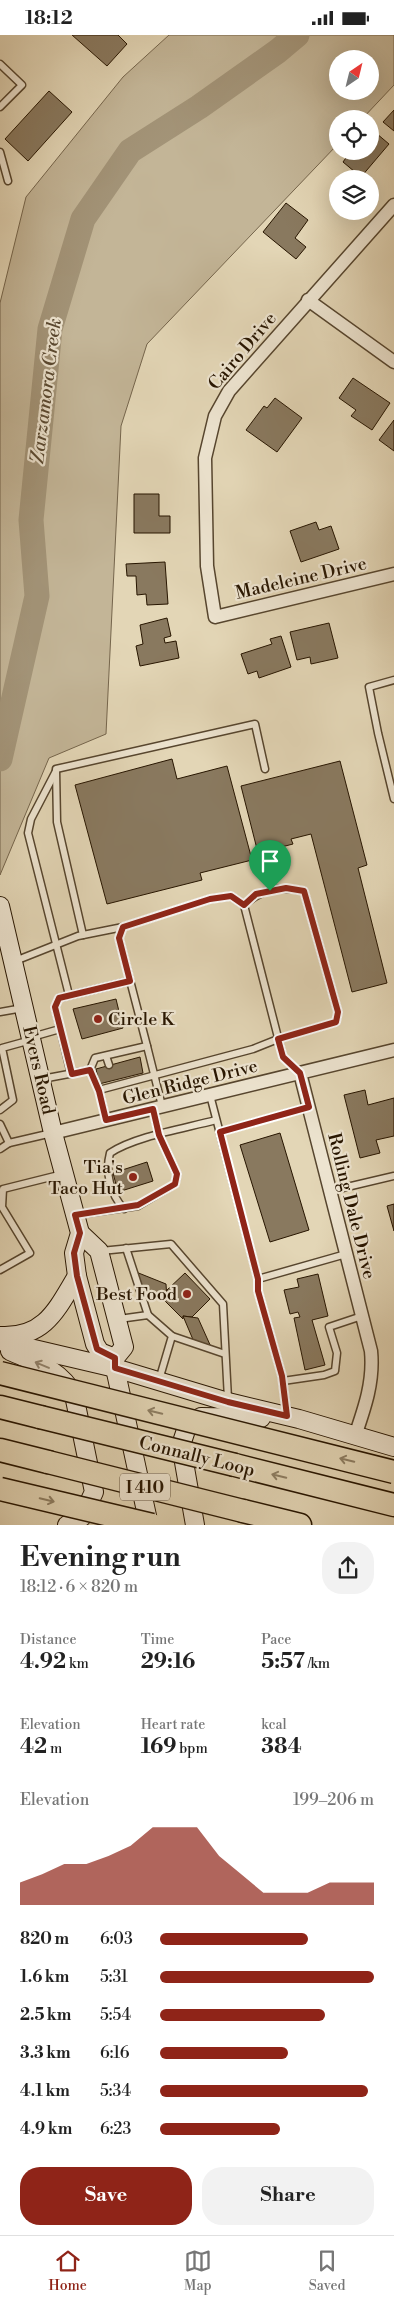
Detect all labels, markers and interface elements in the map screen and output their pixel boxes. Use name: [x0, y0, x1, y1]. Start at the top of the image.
text: 18:12: [25, 6, 73, 30]
north arrow: [329, 50, 379, 100]
map controls: [329, 50, 379, 220]
button: locate: [329, 110, 379, 160]
button: layers: [329, 170, 379, 220]
street label: Cairo Drive: [203, 308, 282, 395]
water label: Zarzamora Creek: [25, 317, 67, 465]
street label: Madeleine Drive: [233, 552, 369, 605]
pin: [249, 840, 291, 891]
icon: arrive: [256, 847, 284, 875]
place label: Circle K: [108, 1008, 176, 1031]
marker: Circle K: [92, 1013, 104, 1025]
street label: Evers Road: [17, 1023, 60, 1118]
street label: Glen Ridge Drive: [120, 1055, 260, 1110]
street label: Rolling Dale Drive: [322, 1131, 381, 1282]
place label: Tia's Taco Hut: [48, 1156, 124, 1200]
marker: Tia's Taco Hut: [127, 1171, 139, 1183]
place label: Best Food: [95, 1283, 178, 1306]
marker: Best Food: [181, 1288, 193, 1300]
one-way arrow: [35, 1360, 50, 1370]
one-way arrow: [148, 1407, 164, 1416]
street label: Connally Loop: [136, 1431, 257, 1482]
one-way arrow: [339, 1455, 355, 1464]
one-way arrow: [271, 1471, 287, 1480]
road number: I 410: [120, 1473, 170, 1500]
one-way arrow: [39, 1496, 55, 1505]
text: Evening run: [20, 1540, 181, 1575]
button: share: [322, 1542, 374, 1594]
text: 18:12 · 6 × 820 m: [20, 1577, 138, 1597]
text: Distance: [20, 1631, 77, 1649]
text: Time: [141, 1631, 174, 1649]
text: Pace: [261, 1631, 291, 1649]
text: 4.92: [20, 1649, 66, 1675]
text: 29:16: [141, 1649, 195, 1675]
text: 5:57: [261, 1649, 305, 1675]
text: km: [66, 1655, 89, 1673]
text: /km: [305, 1655, 330, 1673]
text: Elevation: [20, 1716, 81, 1734]
text: Heart rate: [141, 1716, 205, 1734]
text: kcal: [261, 1716, 287, 1734]
text: 42: [20, 1734, 47, 1760]
text: 169: [141, 1734, 176, 1760]
text: 384: [261, 1734, 302, 1760]
text: m: [47, 1740, 62, 1758]
text: bpm: [176, 1740, 208, 1758]
text: Elevation: [20, 1790, 89, 1810]
text: 199–206 m: [293, 1790, 374, 1810]
text: 820 m: [20, 1929, 69, 1949]
text: 6:03: [100, 1929, 133, 1949]
text: 1.6 km: [20, 1967, 69, 1987]
text: 5:31: [100, 1967, 128, 1987]
text: 2.5 km: [20, 2005, 71, 2025]
text: 5:54: [100, 2005, 131, 2025]
text: 3.3 km: [20, 2043, 71, 2063]
text: 6:16: [100, 2043, 129, 2063]
text: 4.1 km: [20, 2081, 70, 2101]
text: 5:34: [100, 2081, 131, 2101]
text: 4.9 km: [20, 2119, 72, 2139]
text: 6:23: [100, 2119, 131, 2139]
button: Save: [20, 2167, 192, 2225]
button: Share: [202, 2167, 374, 2225]
tab: Home: [48, 2247, 87, 2295]
tab: Map: [184, 2247, 212, 2295]
tab: Saved: [309, 2247, 346, 2295]

